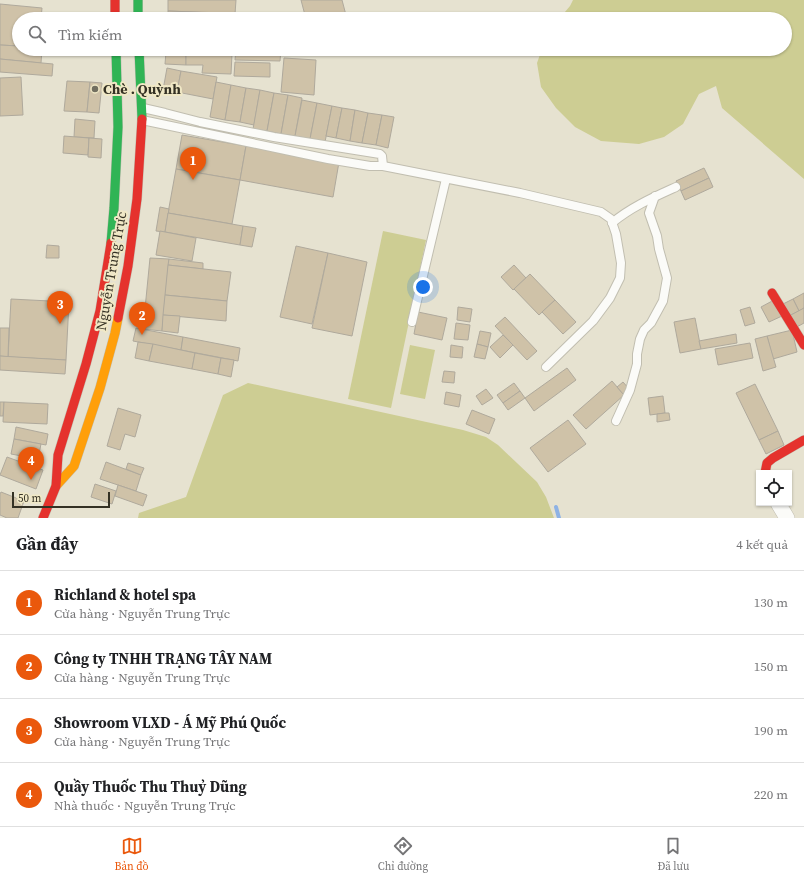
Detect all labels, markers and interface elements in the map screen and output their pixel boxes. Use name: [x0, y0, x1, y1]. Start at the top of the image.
search box: [12, 12, 792, 56]
icon: search: [26, 23, 48, 45]
text: Tìm kiếm: [58, 24, 122, 45]
place label: Chè . Quỳnh: [103, 79, 181, 99]
marker: Chè . Quỳnh: [90, 84, 100, 94]
pin: 1: [180, 147, 206, 180]
street label: Nguyễn Trung Trực: [91, 210, 131, 332]
your location: [413, 277, 433, 297]
pin: 3: [47, 291, 73, 324]
pin: 2: [129, 302, 155, 335]
pin: 4: [18, 447, 44, 480]
map controls: [756, 470, 792, 506]
button: locate: [756, 470, 792, 506]
scale bar: [12, 490, 110, 509]
text: 50 m: [18, 491, 41, 506]
text: Gần đây: [16, 532, 78, 556]
text: 4 kết quả: [736, 536, 788, 553]
text: Richland & hotel spa: [54, 584, 196, 605]
text: 1: [25, 594, 33, 611]
text: 130 m: [754, 594, 788, 611]
text: Cửa hàng · Nguyễn Trung Trực: [54, 605, 230, 622]
text: Công ty TNHH TRẠNG TÂY NAM: [54, 648, 272, 669]
text: 2: [25, 658, 33, 675]
text: 150 m: [754, 658, 788, 675]
text: Cửa hàng · Nguyễn Trung Trực: [54, 669, 230, 686]
text: Showroom VLXD - Á Mỹ Phú Quốc: [54, 712, 286, 733]
text: 3: [25, 722, 33, 739]
text: 190 m: [754, 722, 788, 739]
text: Cửa hàng · Nguyễn Trung Trực: [54, 733, 230, 750]
text: Quầy Thuốc Thu Thuỷ Dũng: [54, 776, 247, 797]
text: 4: [25, 786, 33, 803]
text: 220 m: [754, 786, 788, 803]
text: Nhà thuốc · Nguyễn Trung Trực: [54, 797, 236, 814]
tab: Bản đồ: [115, 835, 149, 874]
tab: Chỉ đường: [378, 835, 428, 874]
tab: Đã lưu: [657, 835, 689, 874]

